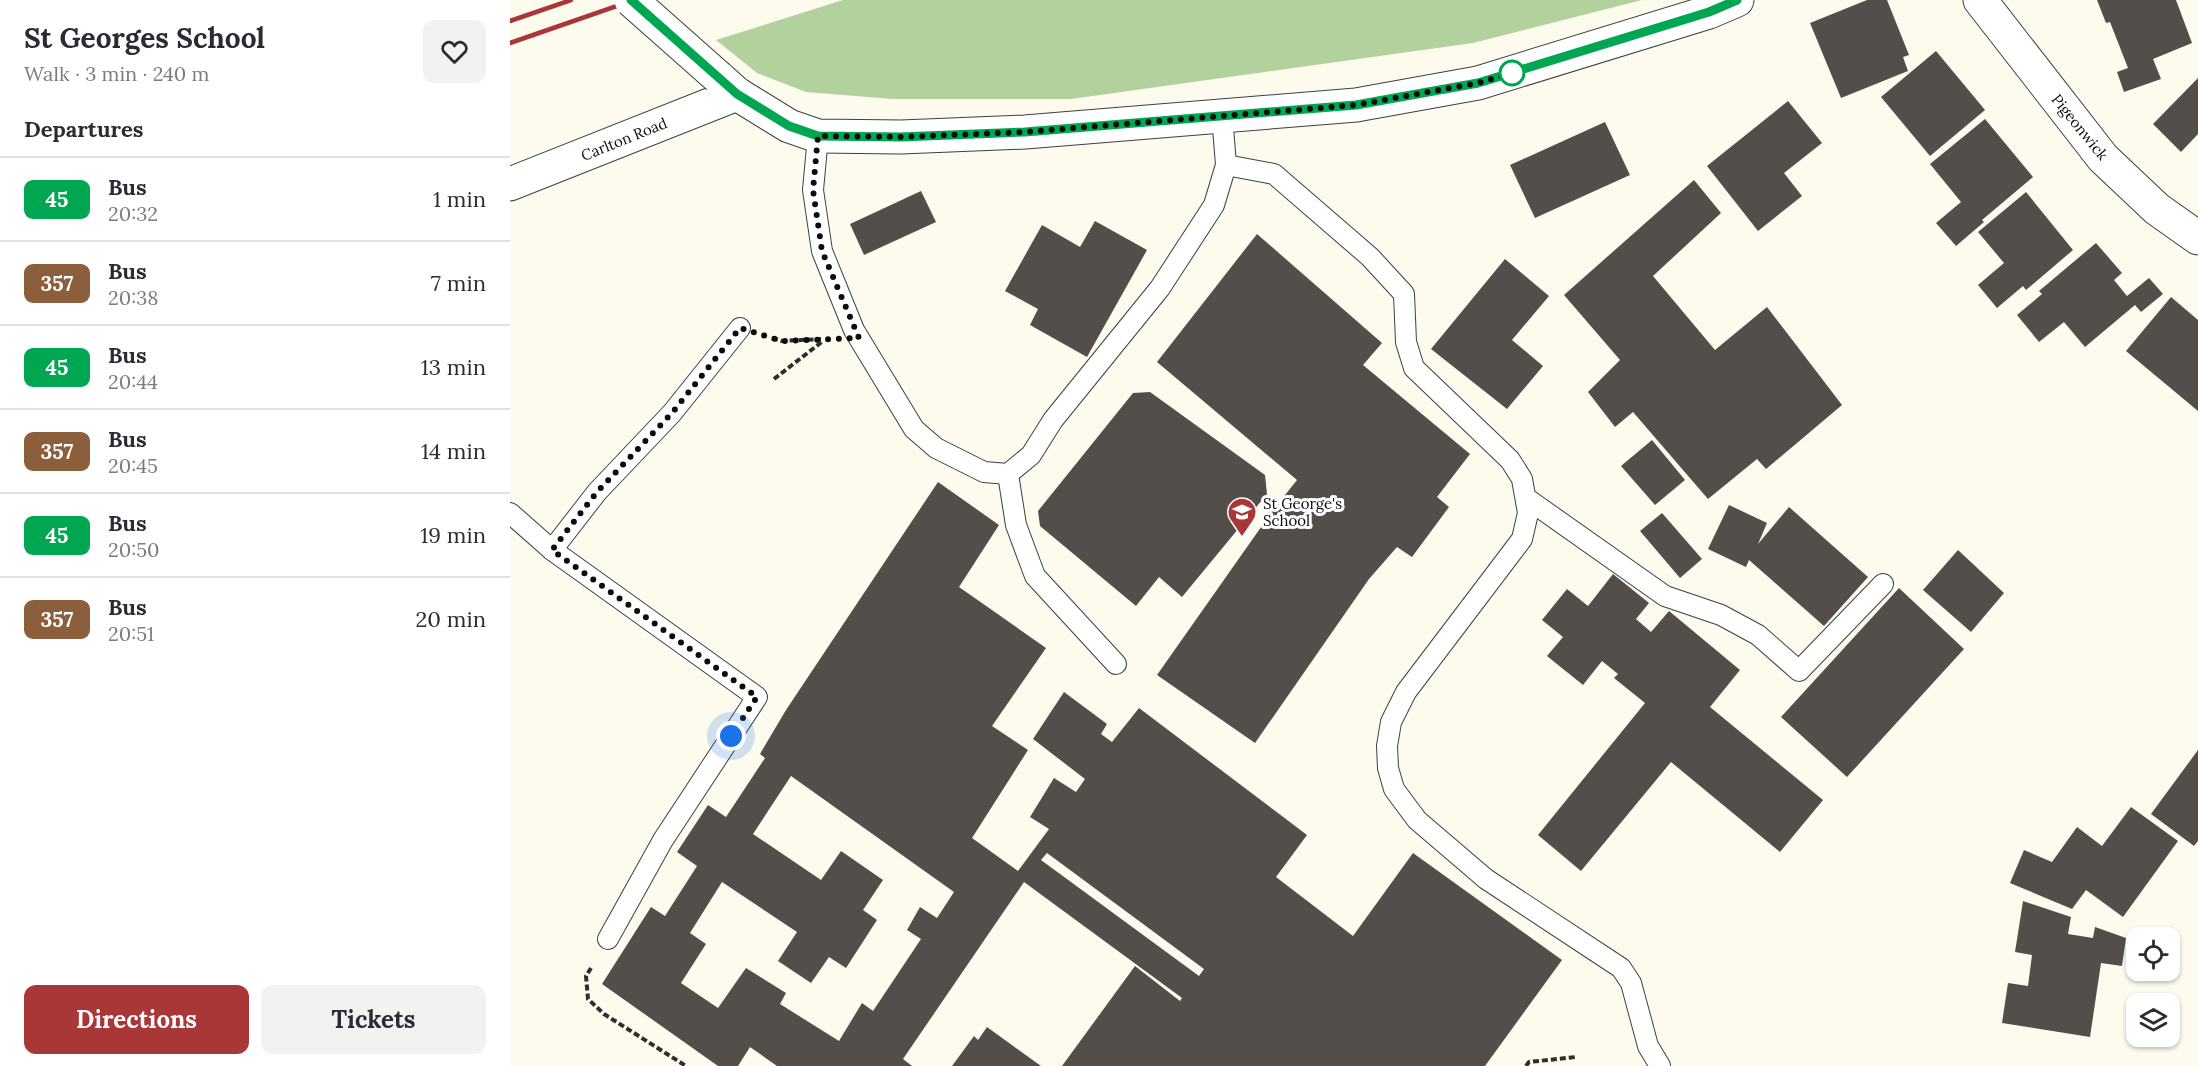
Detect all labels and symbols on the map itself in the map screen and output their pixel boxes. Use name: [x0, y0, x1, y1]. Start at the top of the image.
unlabelled marker: [1499, 60, 1525, 86]
street label: Pigeonwick: [2048, 90, 2112, 164]
street label: Carlton Road: [578, 113, 670, 165]
place label: St George's School: [1263, 494, 1342, 530]
school or university icon: St George's School: [1226, 496, 1258, 538]
your location: [716, 721, 746, 751]

